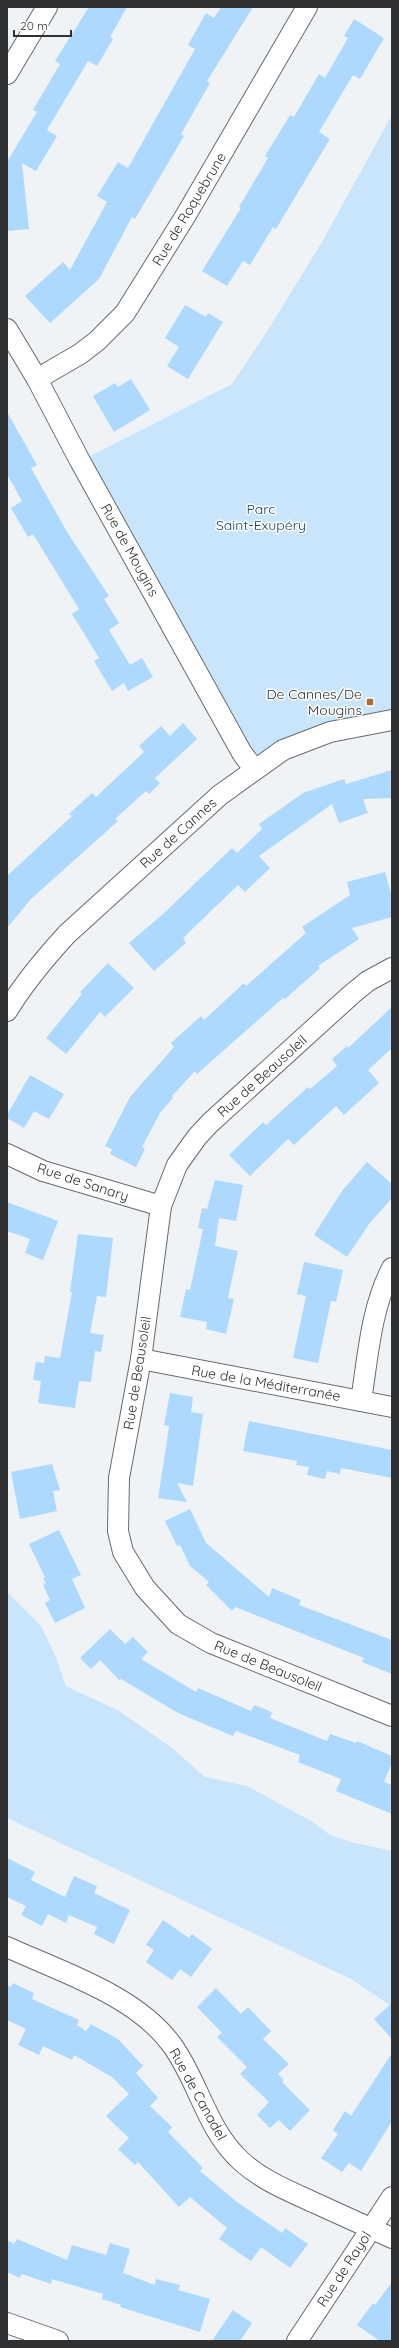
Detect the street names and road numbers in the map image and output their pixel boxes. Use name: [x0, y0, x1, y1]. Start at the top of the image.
street label: Rue de Roquebrune: [148, 149, 230, 269]
street label: Rue de Mougins: [97, 500, 163, 600]
street label: Rue de Cannes: [136, 794, 220, 872]
street label: Rue de Beausoleil: [213, 1031, 311, 1121]
street label: Rue de Sanary: [35, 1159, 131, 1205]
street label: Rue de Beausoleil: [119, 1315, 155, 1431]
street label: Rue de la Méditerranée: [190, 1361, 342, 1405]
street label: Rue de Beausoleil: [211, 1636, 325, 1696]
street label: Rue de Canadel: [165, 2045, 231, 2143]
street label: Rue de Rayol: [313, 2228, 375, 2310]

